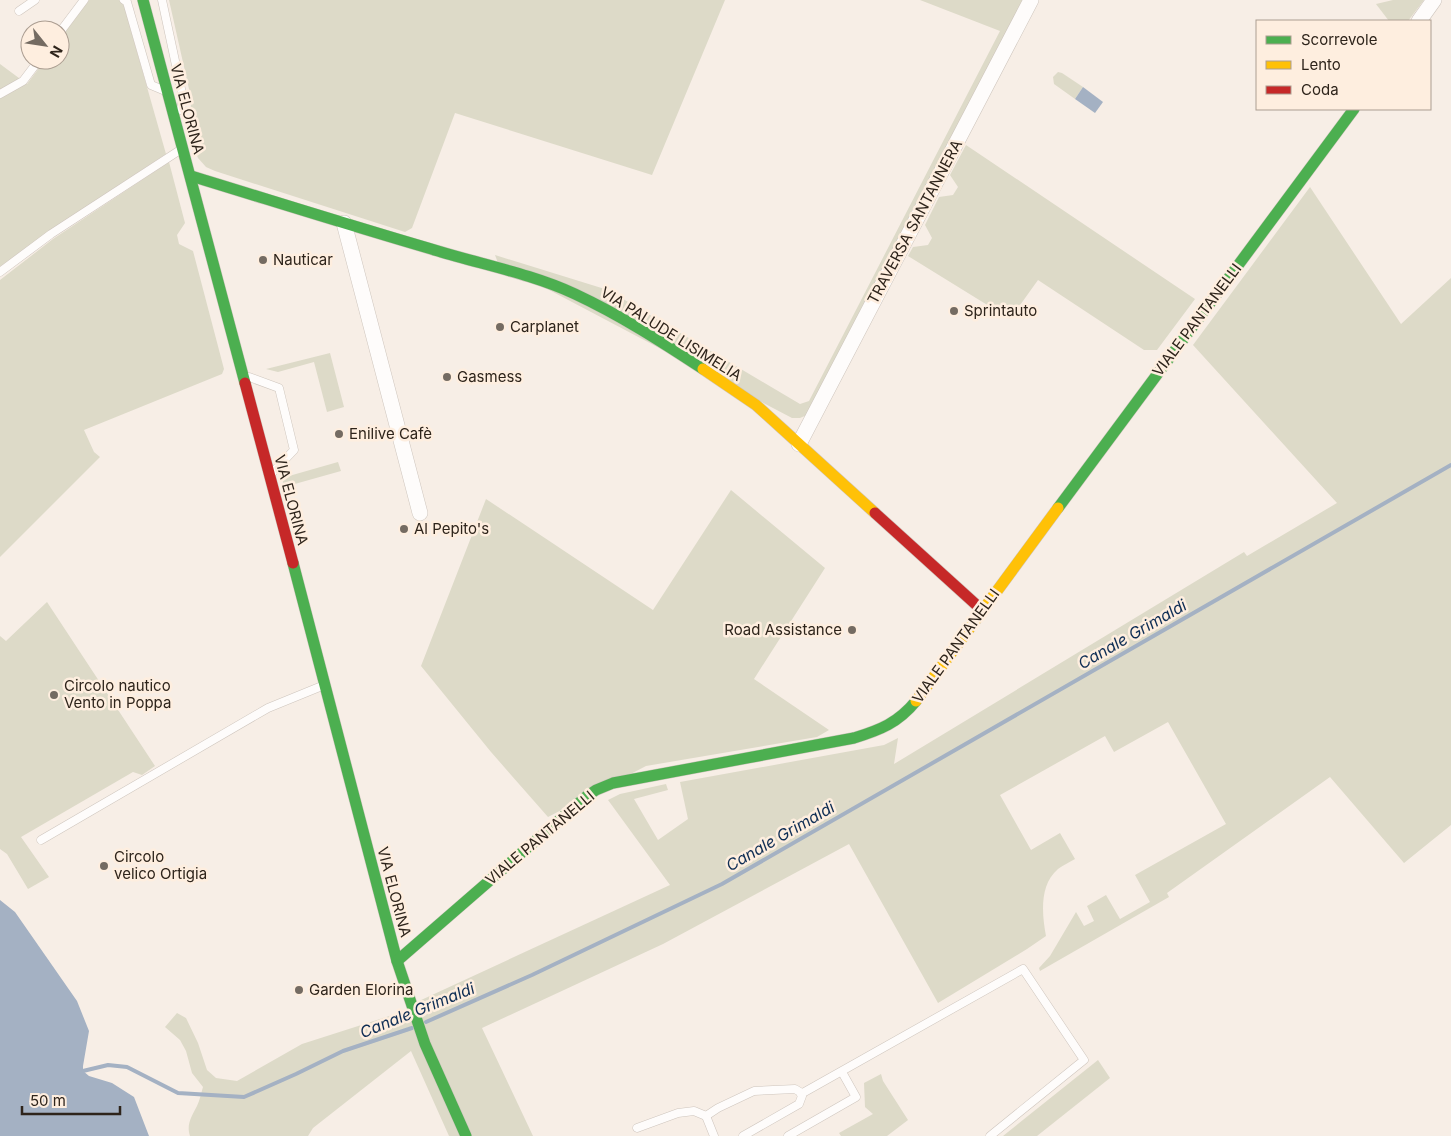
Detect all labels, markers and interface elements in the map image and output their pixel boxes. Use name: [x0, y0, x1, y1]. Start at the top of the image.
north arrow: [20, 20, 70, 70]
legend: [1256, 20, 1431, 110]
text: Scorrevole: [1301, 30, 1377, 49]
text: N: [47, 43, 67, 61]
text: Lento: [1301, 55, 1341, 74]
street label: VIA ELORINA: [166, 62, 209, 156]
text: Coda: [1301, 80, 1339, 99]
street label: TRAVERSA SANTANNERA: [863, 136, 966, 307]
place label: Nauticar: [273, 250, 333, 269]
marker: Nauticar: [257, 254, 269, 266]
street label: VIALE PANTANELLI: [1148, 259, 1245, 380]
street label: VIA PALUDE LISIMELIA: [597, 282, 745, 385]
place label: Sprintauto: [964, 301, 1037, 320]
marker: Sprintauto: [948, 305, 960, 317]
place label: Carplanet: [510, 317, 579, 336]
marker: Carplanet: [494, 321, 506, 333]
place label: Gasmess: [457, 367, 522, 386]
marker: Gasmess: [441, 371, 453, 383]
place label: Enilive Cafè: [349, 424, 432, 443]
marker: Enilive Cafè: [333, 428, 345, 440]
street label: VIA ELORINA: [270, 453, 313, 547]
place label: Al Pepito's: [414, 519, 489, 538]
marker: Al Pepito's: [398, 523, 410, 535]
street label: VIALE PANTANELLI: [908, 585, 1003, 707]
water label: Canale Grimaldi: [1074, 594, 1191, 673]
place label: Road Assistance: [724, 620, 842, 639]
marker: Road Assistance: [846, 624, 858, 636]
place label: Circolo nautico Vento in Poppa: [64, 676, 171, 712]
marker: Circolo nautico Vento in Poppa: [48, 689, 60, 701]
street label: VIALE PANTANELLI: [481, 786, 598, 889]
water label: Canale Grimaldi: [722, 796, 839, 875]
street label: VIA ELORINA: [373, 845, 416, 939]
place label: Circolo velico Ortigia: [114, 847, 207, 883]
marker: Circolo velico Ortigia: [98, 860, 110, 872]
water label: Canale Grimaldi: [357, 977, 478, 1042]
place label: Garden Elorina: [309, 980, 413, 999]
marker: Garden Elorina: [293, 984, 305, 996]
scale bar: [22, 1084, 120, 1116]
text: 50 m: [30, 1091, 66, 1110]

